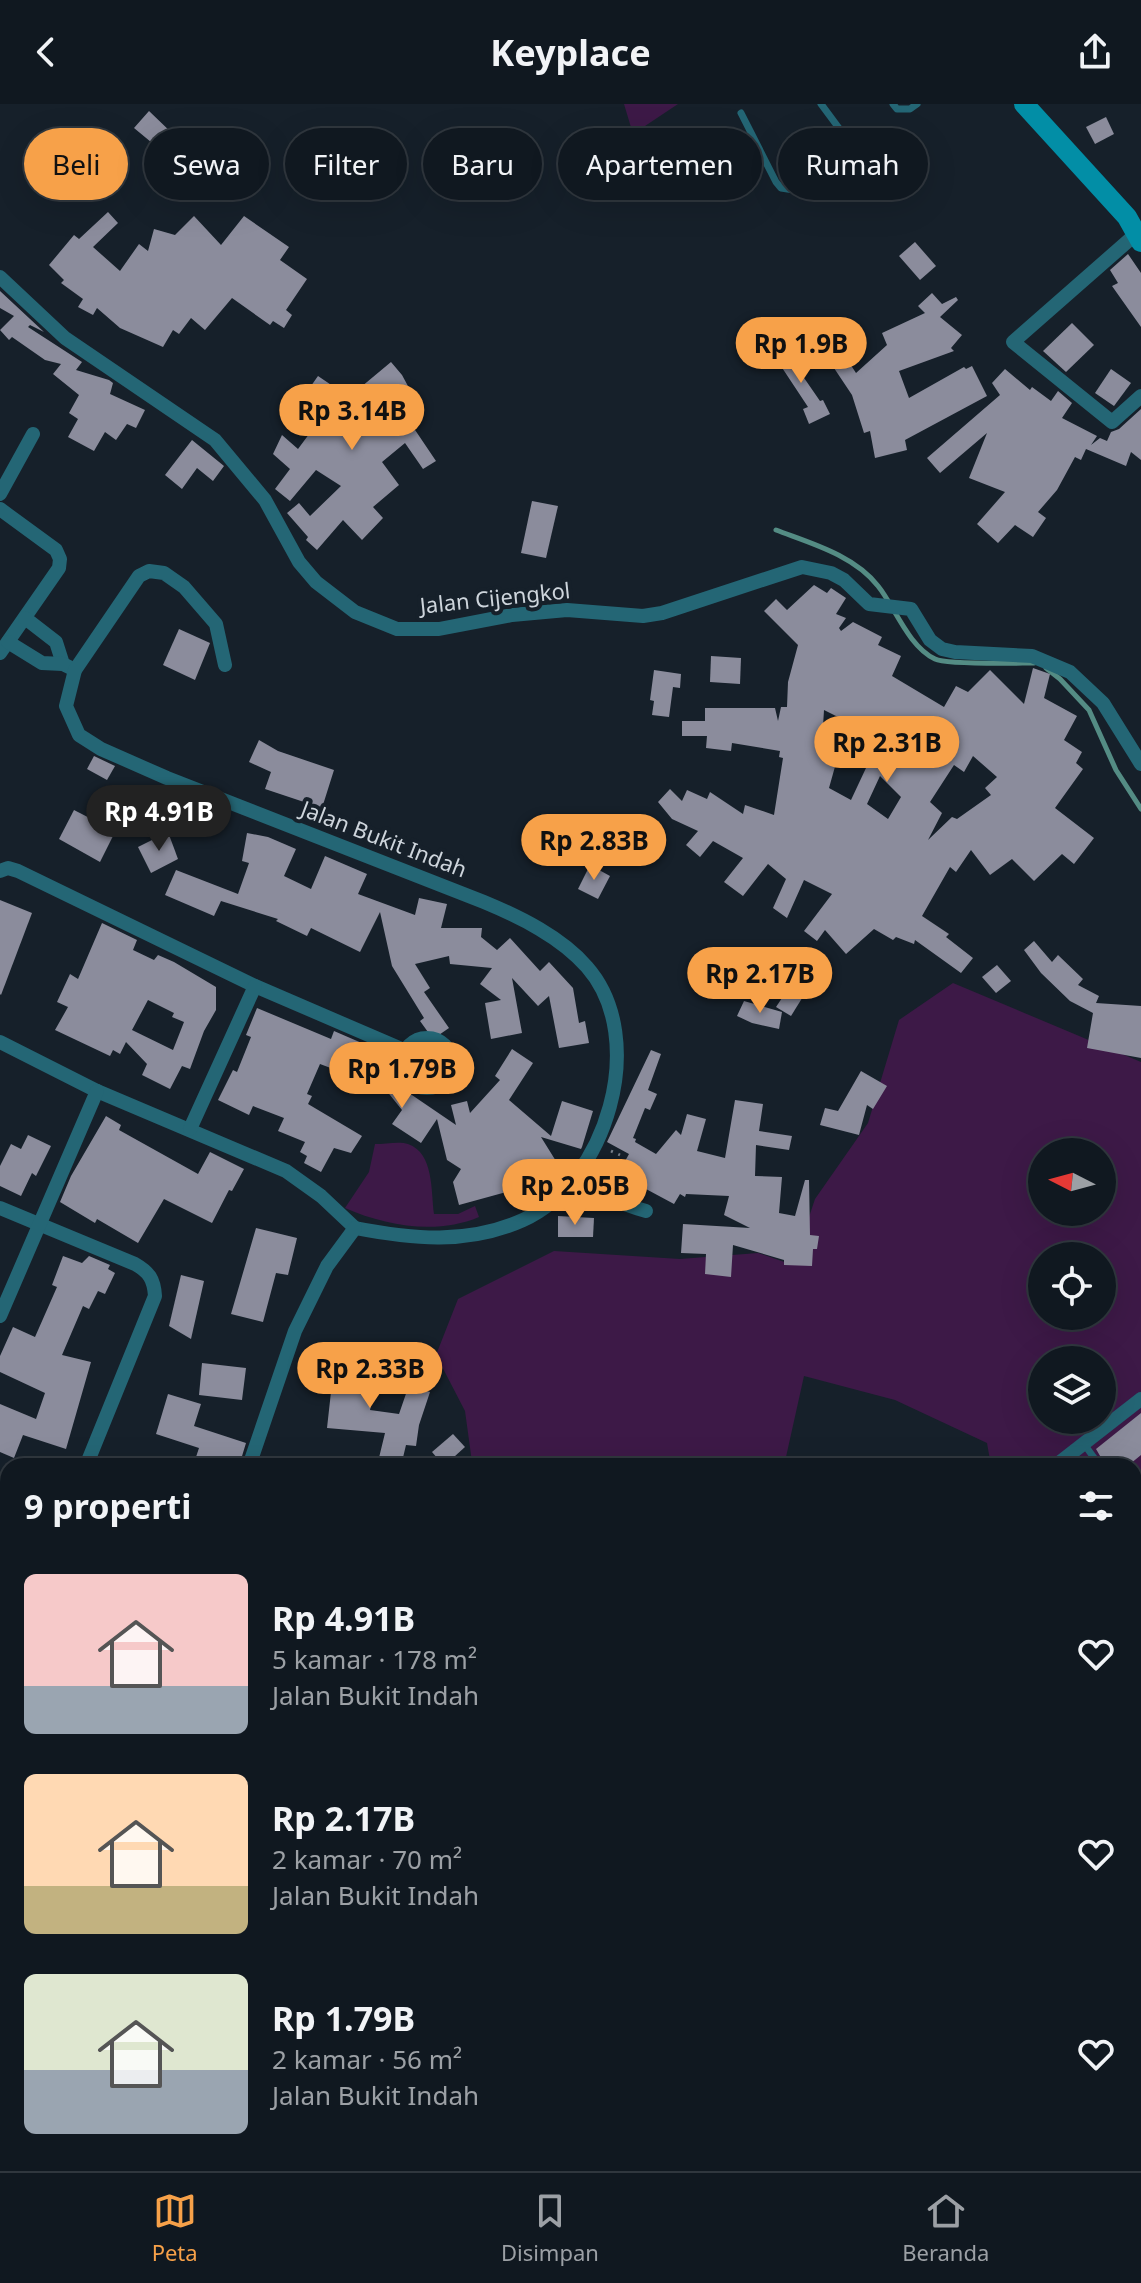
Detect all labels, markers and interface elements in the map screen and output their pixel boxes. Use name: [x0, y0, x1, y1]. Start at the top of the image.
text: Keyplace: [490, 28, 651, 77]
icon: back: [24, 30, 68, 74]
icon: share: [1073, 30, 1117, 74]
chip: Beli: [24, 128, 128, 200]
chip: Sewa: [144, 128, 269, 200]
chip: Filter: [285, 128, 407, 200]
chip: Baru: [423, 128, 542, 200]
chip: Apartemen: [558, 128, 762, 200]
chip: Rumah: [778, 128, 928, 200]
pin: Rp 1.9B: [727, 317, 875, 385]
text: Rp 1.9B: [754, 325, 848, 361]
pin: Rp 3.14B: [269, 384, 435, 452]
text: Rp 3.14B: [297, 392, 407, 428]
street label: Jalan Cijengkol: [416, 574, 572, 620]
pin: Rp 2.31B: [804, 716, 970, 784]
text: Rp 2.31B: [832, 724, 942, 760]
pin: Rp 4.91B: [76, 785, 242, 853]
street label: Jalan Bukit Indah: [295, 792, 472, 883]
text: Rp 4.91B: [104, 793, 214, 829]
pin: Rp 2.83B: [511, 814, 677, 882]
text: Rp 2.83B: [539, 822, 649, 858]
pin: Rp 2.17B: [677, 947, 843, 1015]
text: Rp 2.17B: [705, 955, 815, 991]
pin: Rp 1.79B: [319, 1042, 485, 1110]
text: Rp 1.79B: [347, 1050, 457, 1086]
north arrow: [1028, 1138, 1116, 1226]
map controls: [1028, 1138, 1116, 1434]
pin: Rp 2.05B: [492, 1159, 658, 1227]
text: Rp 2.05B: [520, 1167, 630, 1203]
button: locate: [1028, 1242, 1116, 1330]
pin: Rp 2.33B: [287, 1342, 453, 1410]
button: layers: [1028, 1346, 1116, 1434]
text: Rp 2.33B: [315, 1350, 425, 1386]
text: 9 properti: [24, 1483, 191, 1529]
icon: filters: [1074, 1484, 1118, 1528]
text: Rp 4.91B: [272, 1595, 415, 1641]
icon: home: [88, 1606, 184, 1702]
icon: heart: [1074, 1632, 1118, 1676]
text: 5 kamar · 178 m²: [272, 1641, 477, 1677]
text: Jalan Bukit Indah: [272, 1677, 479, 1713]
text: Rp 2.17B: [272, 1795, 415, 1841]
icon: home: [88, 1806, 184, 1902]
icon: heart: [1074, 1832, 1118, 1876]
text: 2 kamar · 70 m²: [272, 1841, 462, 1877]
text: Jalan Bukit Indah: [272, 1877, 479, 1913]
text: Rp 1.79B: [272, 1995, 415, 2041]
icon: home: [88, 2006, 184, 2102]
icon: heart: [1074, 2032, 1118, 2076]
text: 2 kamar · 56 m²: [272, 2041, 462, 2077]
text: Jalan Bukit Indah: [272, 2077, 479, 2113]
tab: Peta: [152, 2189, 198, 2267]
tab: Disimpan: [501, 2189, 599, 2267]
tab: Beranda: [902, 2189, 989, 2267]

